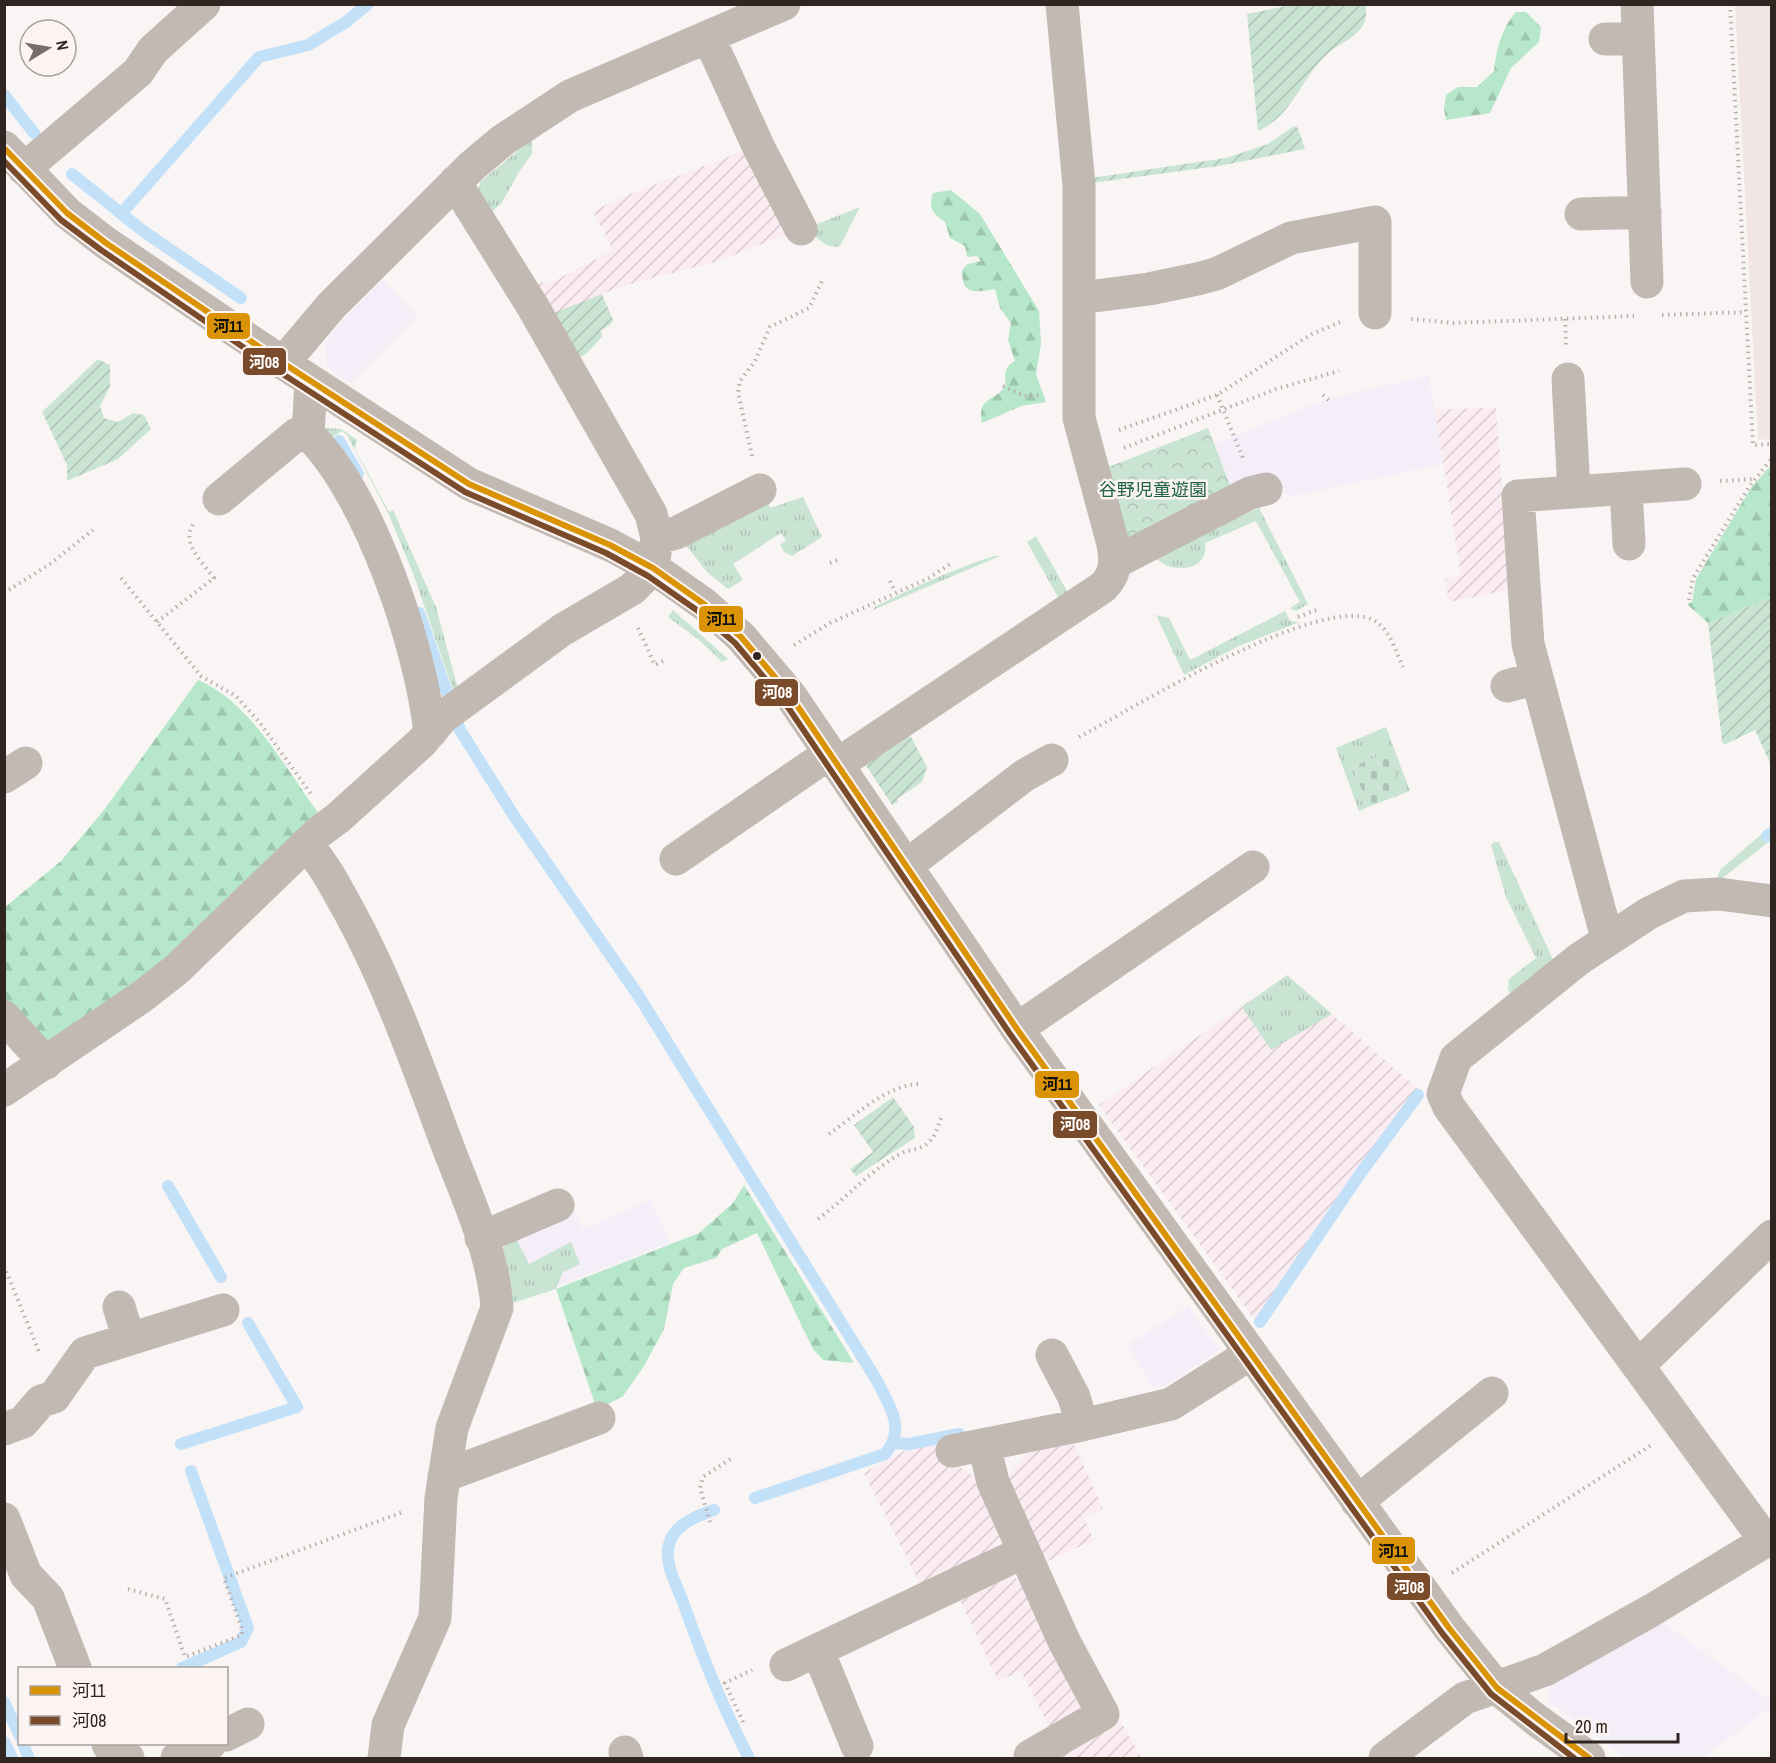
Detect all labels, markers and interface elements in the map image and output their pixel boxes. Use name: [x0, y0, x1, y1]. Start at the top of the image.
north arrow: [18, 18, 78, 78]
text: N: [51, 38, 74, 52]
line badge: 河11: [206, 312, 251, 340]
text: 河11: [213, 315, 244, 337]
line badge: 河08: [242, 347, 287, 376]
text: 河08: [249, 351, 279, 373]
park label: 谷野児童遊園: [1099, 477, 1207, 502]
line badge: 河11: [698, 605, 744, 633]
text: 河11: [706, 608, 737, 630]
unlabelled marker: [751, 650, 763, 662]
line badge: 河08: [754, 678, 799, 707]
text: 河08: [762, 681, 792, 703]
line badge: 河11: [1034, 1070, 1080, 1099]
text: 河11: [1042, 1073, 1073, 1095]
line badge: 河08: [1052, 1110, 1098, 1139]
text: 河08: [1060, 1113, 1090, 1135]
line badge: 河11: [1371, 1536, 1416, 1565]
text: 河11: [1378, 1540, 1409, 1562]
line badge: 河08: [1386, 1572, 1431, 1601]
text: 河08: [1394, 1576, 1424, 1598]
legend: [18, 1667, 228, 1745]
text: 河11: [72, 1678, 106, 1703]
scale bar: [1566, 1706, 1678, 1744]
text: 河08: [72, 1708, 106, 1733]
text: 20 m: [1575, 1714, 1608, 1739]

